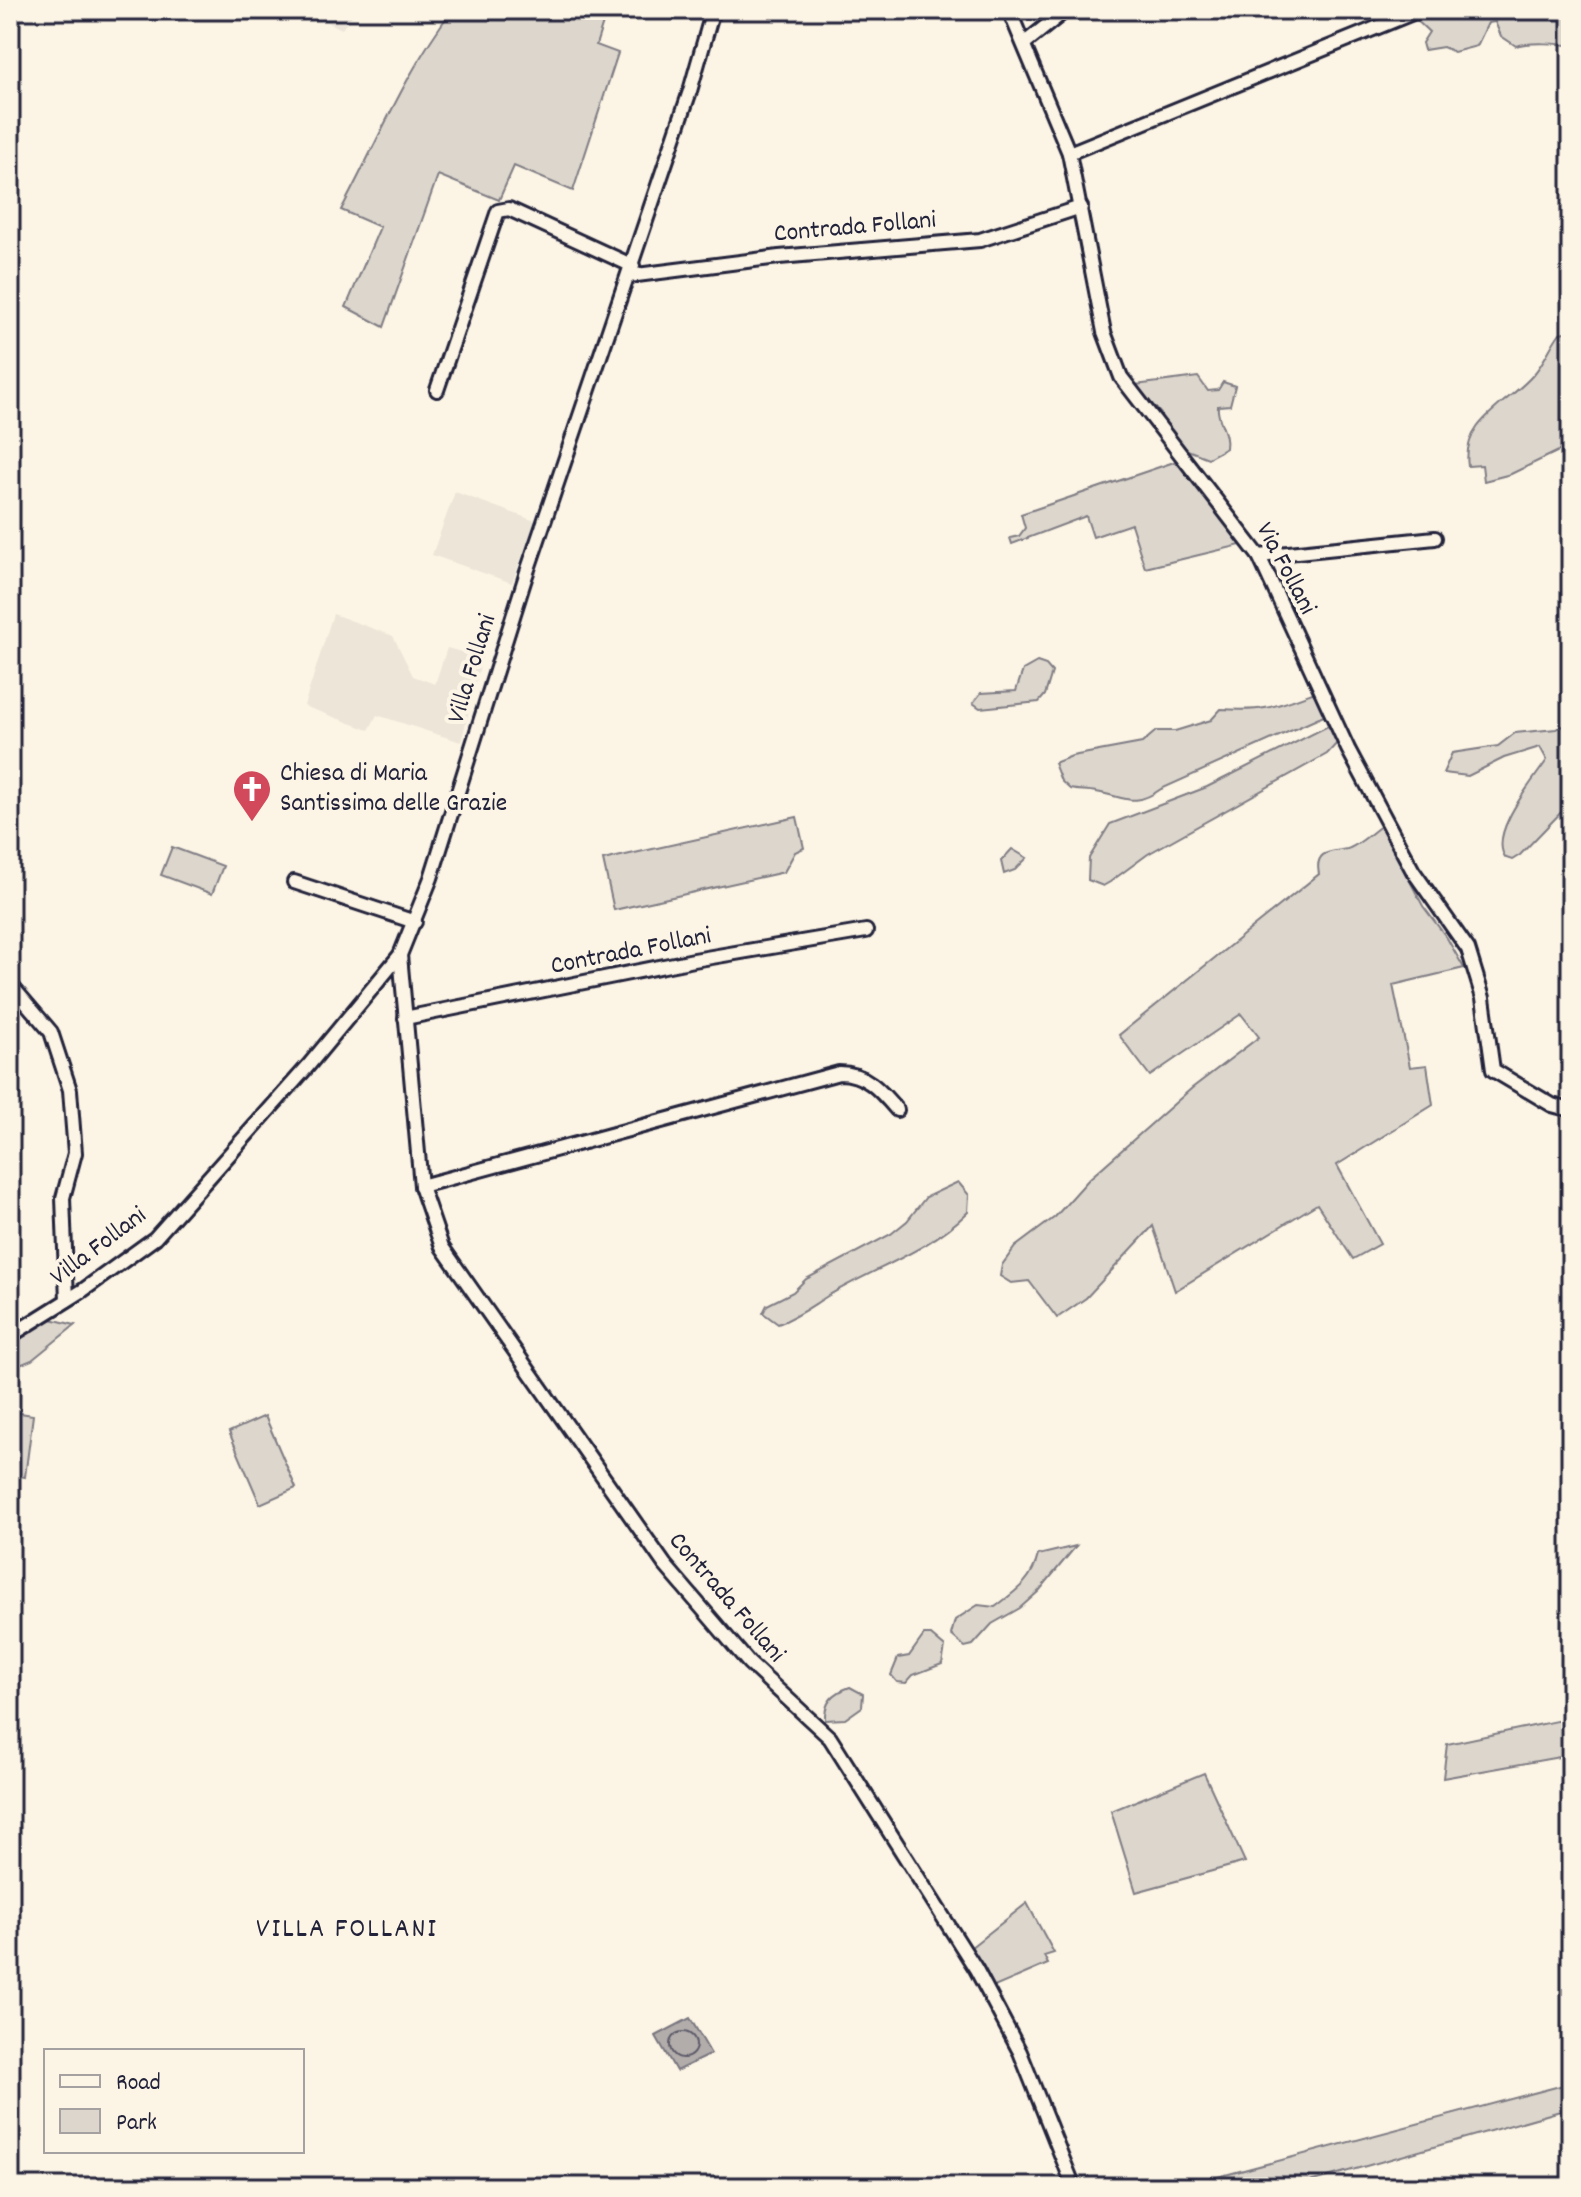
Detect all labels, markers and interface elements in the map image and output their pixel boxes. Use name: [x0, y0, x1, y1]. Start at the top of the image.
street label: Contrada Follani: [772, 202, 938, 254]
street label: Via Follani: [1245, 516, 1325, 622]
street label: Villa Follani: [439, 610, 507, 728]
place label: Chiesa di Maria Santissima delle Grazie: [280, 756, 507, 823]
church icon: Chiesa di Maria Santissima delle Grazie: [231, 768, 273, 823]
street label: Contrada Follani: [548, 918, 715, 986]
street label: Villa Follani: [43, 1198, 155, 1296]
street label: Contrada Follani: [659, 1524, 793, 1672]
district label: VILLA FOLLANI: [256, 1911, 438, 1951]
legend: [44, 2049, 304, 2153]
text: Road: [116, 2067, 161, 2101]
text: Park: [116, 2107, 157, 2141]

